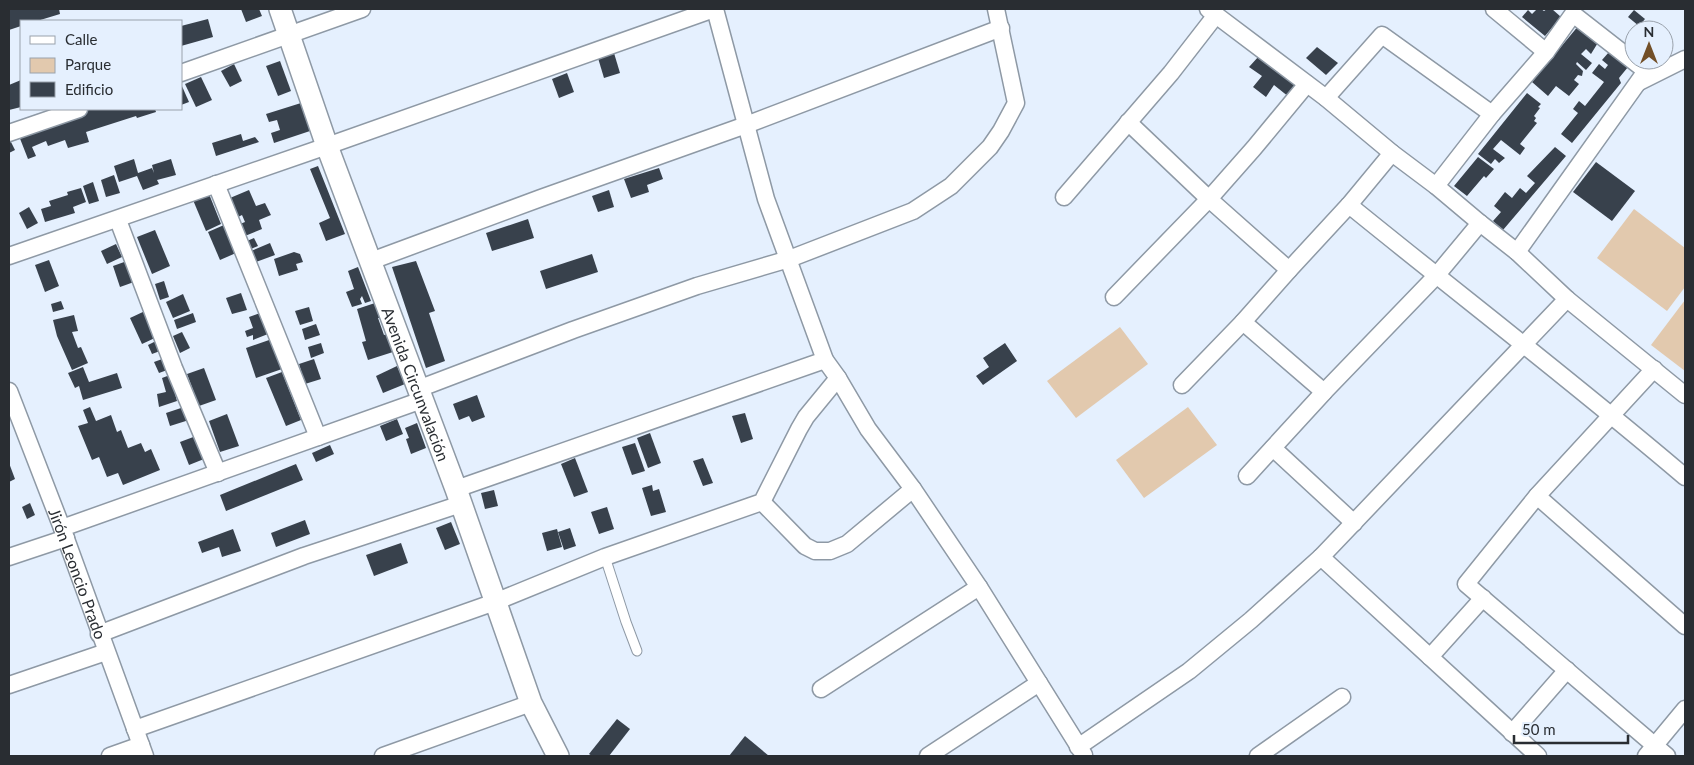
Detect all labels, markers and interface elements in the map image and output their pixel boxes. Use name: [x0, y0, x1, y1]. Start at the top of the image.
legend: [20, 20, 182, 110]
north arrow: [1624, 20, 1674, 70]
text: N: [1644, 23, 1654, 40]
text: Calle: [65, 30, 98, 48]
text: Parque: [65, 55, 111, 73]
text: Edificio: [65, 80, 113, 98]
street label: Avenida Circunvalación: [379, 304, 454, 464]
street label: Jirón Leoncio Prado: [46, 505, 111, 641]
scale bar: [1514, 712, 1628, 744]
text: 50 m: [1522, 720, 1556, 738]

